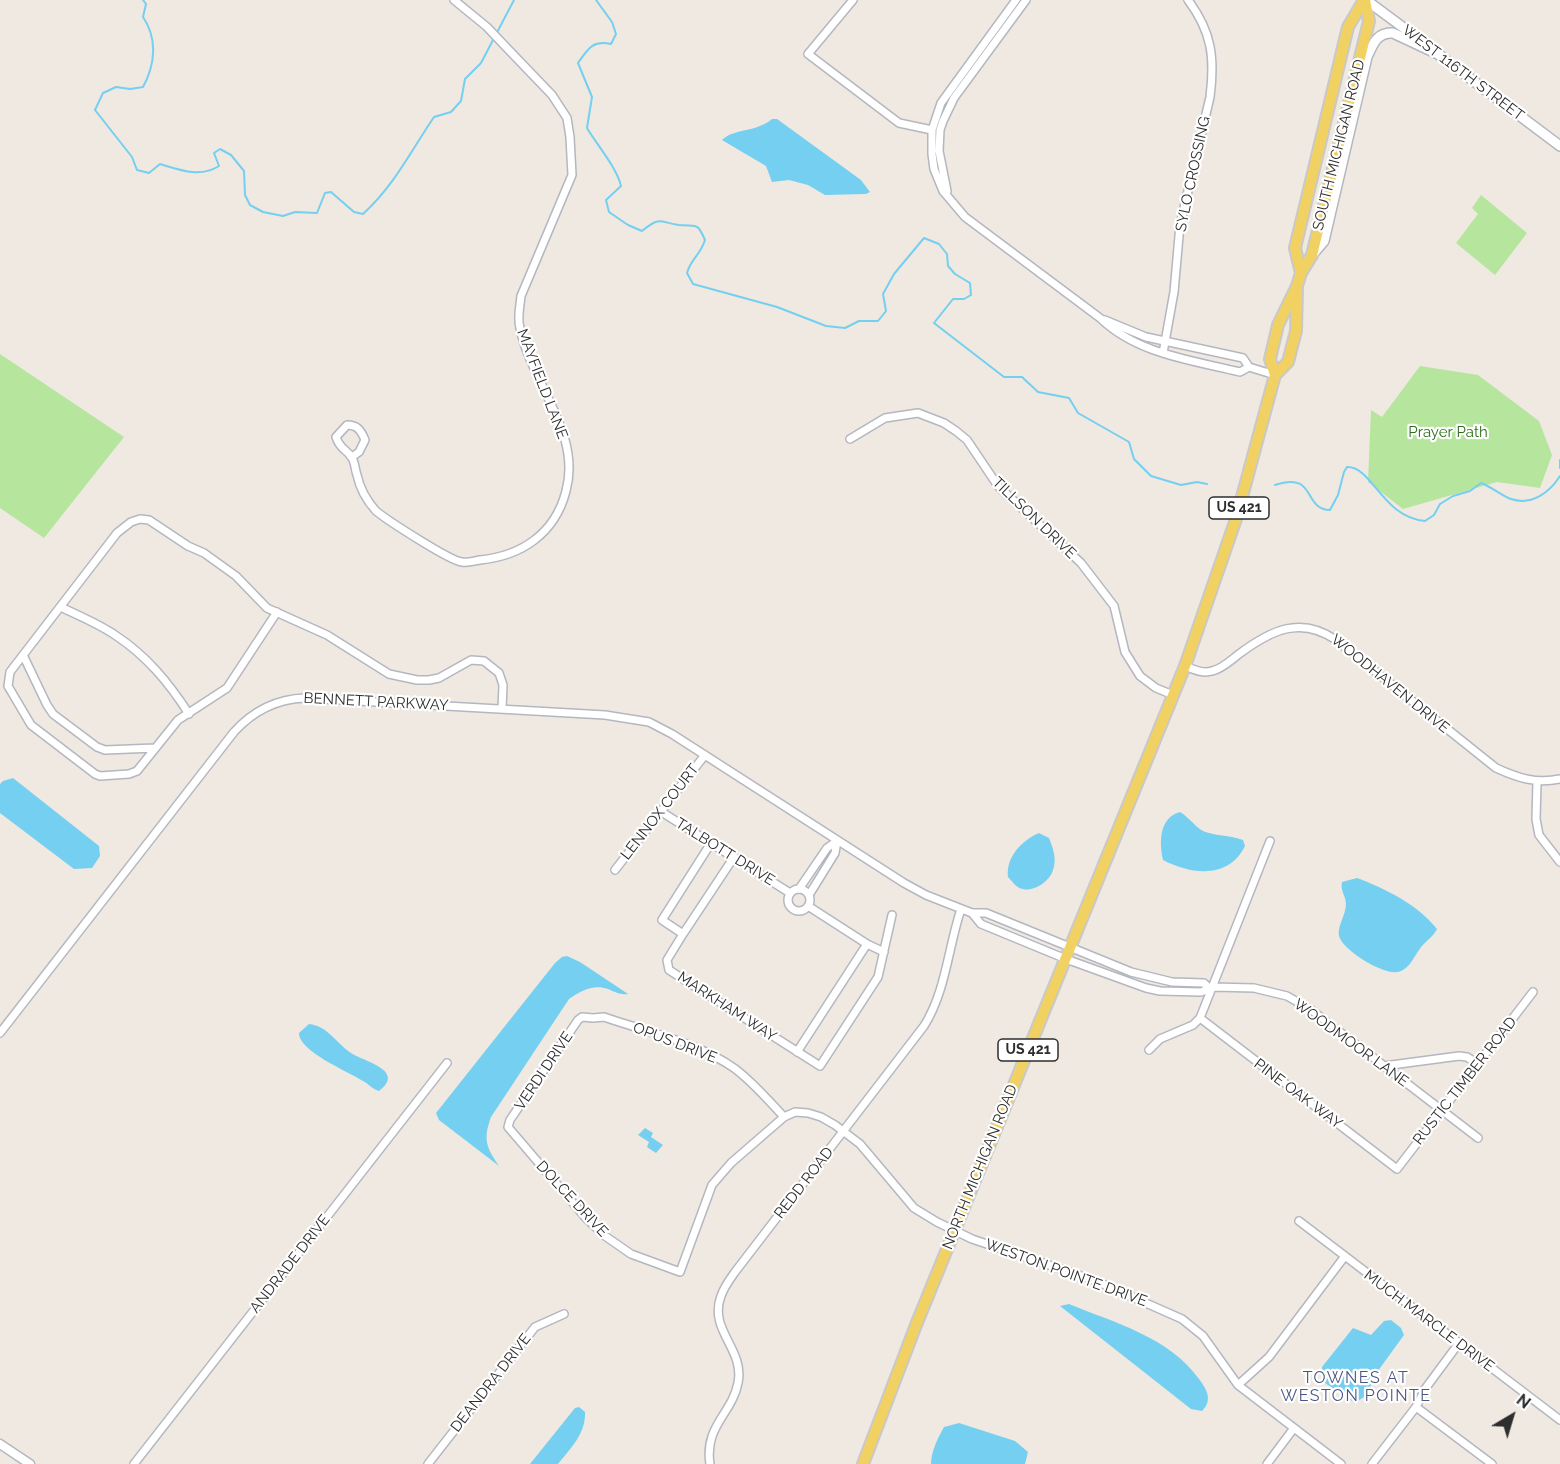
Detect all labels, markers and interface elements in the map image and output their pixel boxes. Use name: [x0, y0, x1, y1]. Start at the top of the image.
street label: WEST 116TH STREET: [1398, 21, 1528, 125]
street label: SOUTH MICHIGAN ROAD: [1309, 58, 1369, 232]
street label: SYLO CROSSING: [1172, 115, 1214, 233]
street label: MAYFIELD LANE: [513, 326, 571, 442]
park label: Prayer Path: [1408, 423, 1488, 441]
street label: TILLSON DRIVE: [988, 473, 1080, 563]
road number: US 421: [1209, 497, 1269, 519]
street label: WOODHAVEN DRIVE: [1327, 631, 1453, 737]
street label: BENNETT PARKWAY: [303, 689, 449, 715]
street label: LENNOX COURT: [617, 760, 703, 864]
street label: TALBOTT DRIVE: [672, 814, 778, 890]
street label: MARKHAM WAY: [674, 968, 780, 1046]
street label: WOODMOOR LANE: [1290, 995, 1412, 1091]
street label: RUSTIC TIMBER ROAD: [1409, 1013, 1521, 1149]
street label: OPUS DRIVE: [631, 1019, 719, 1067]
street label: VERDI DRIVE: [511, 1028, 577, 1114]
road number: US 421: [998, 1039, 1058, 1061]
street label: PINE OAK WAY: [1250, 1055, 1346, 1133]
street label: NORTH MICHIGAN ROAD: [939, 1082, 1021, 1252]
street label: REDD ROAD: [771, 1144, 837, 1222]
street label: DOLCE DRIVE: [532, 1157, 612, 1241]
street label: ANDRADE DRIVE: [246, 1211, 334, 1317]
street label: WESTON POINTE DRIVE: [983, 1235, 1149, 1311]
street label: MUCH MARCLE DRIVE: [1360, 1266, 1498, 1376]
street label: DEANDRA DRIVE: [447, 1330, 535, 1436]
district label: TOWNES AT WESTON POINTE: [1280, 1368, 1432, 1406]
north arrow: [1482, 1386, 1542, 1446]
text: N: [1513, 1390, 1534, 1413]

